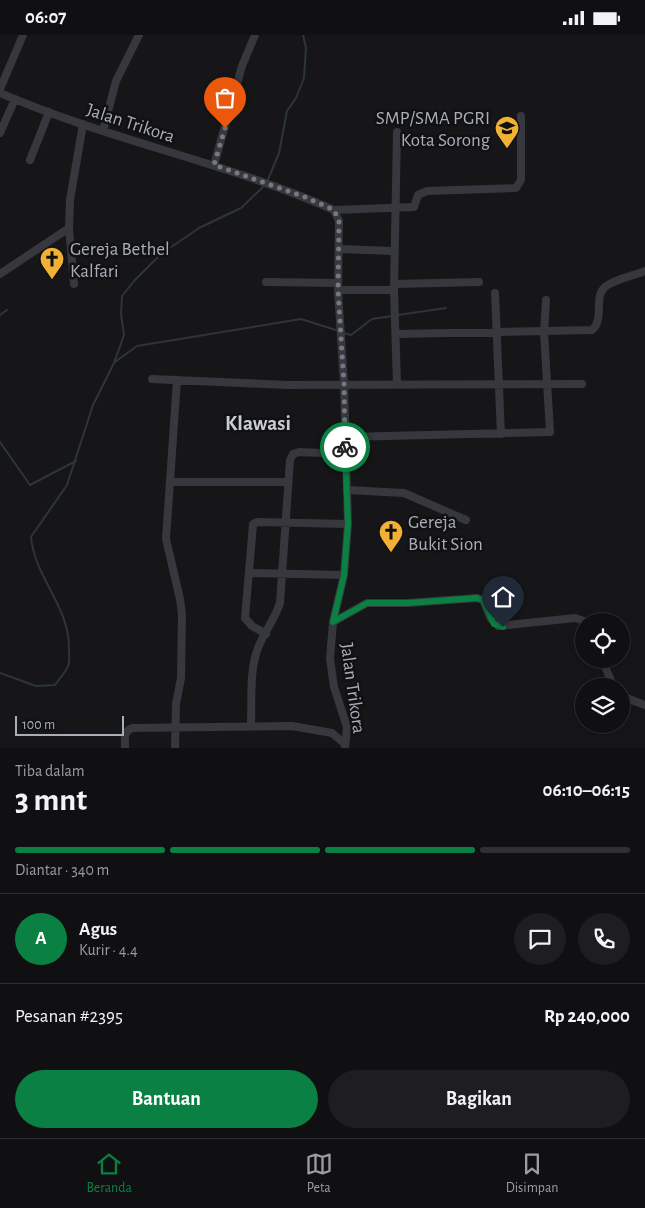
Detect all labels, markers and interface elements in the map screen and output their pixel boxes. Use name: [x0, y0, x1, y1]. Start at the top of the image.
text: 06:07: [25, 8, 67, 27]
pin: [204, 77, 246, 128]
icon: bag: [211, 84, 239, 112]
street label: Jalan Trikora: [84, 100, 177, 147]
place label: SMP/SMA PGRI Kota Sorong: [376, 109, 491, 150]
school or university icon: SMP/SMA PGRI Kota Sorong: [494, 115, 520, 149]
place label: Gereja Bethel Kalfari: [70, 240, 170, 281]
church icon: Gereja Bethel Kalfari: [39, 246, 65, 280]
district label: Klawasi: [225, 413, 291, 434]
courier: [320, 422, 370, 472]
icon: bike: [331, 433, 359, 461]
place label: Gereja Bukit Sion: [408, 513, 483, 554]
church icon: Gereja Bukit Sion: [378, 519, 404, 553]
pin: [482, 576, 524, 627]
icon: home: [489, 583, 517, 611]
map controls: [575, 613, 630, 733]
button: locate: [575, 613, 630, 668]
street label: Jalan Trikora: [337, 642, 368, 735]
button: layers: [575, 678, 630, 733]
scale bar: [15, 713, 124, 736]
text: 100 m: [22, 718, 55, 732]
text: Tiba dalam: [15, 763, 85, 779]
text: 06:10–06:15: [543, 781, 630, 800]
text: 3 mnt: [15, 784, 87, 816]
text: Diantar · 340 m: [15, 862, 109, 878]
button: chat: [514, 913, 566, 965]
button: phone: [578, 913, 630, 965]
text: Agus: [79, 920, 117, 939]
text: A: [35, 929, 47, 948]
text: Kurir · 4.4: [79, 942, 138, 958]
text: Pesanan #2395: [15, 1007, 123, 1026]
text: Rp 240,000: [544, 1007, 630, 1026]
button: Bantuan: [15, 1070, 318, 1128]
button: Bagikan: [328, 1070, 630, 1128]
tab: Beranda: [86, 1150, 132, 1197]
tab: Peta: [305, 1150, 333, 1197]
tab: Disimpan: [506, 1150, 559, 1197]

